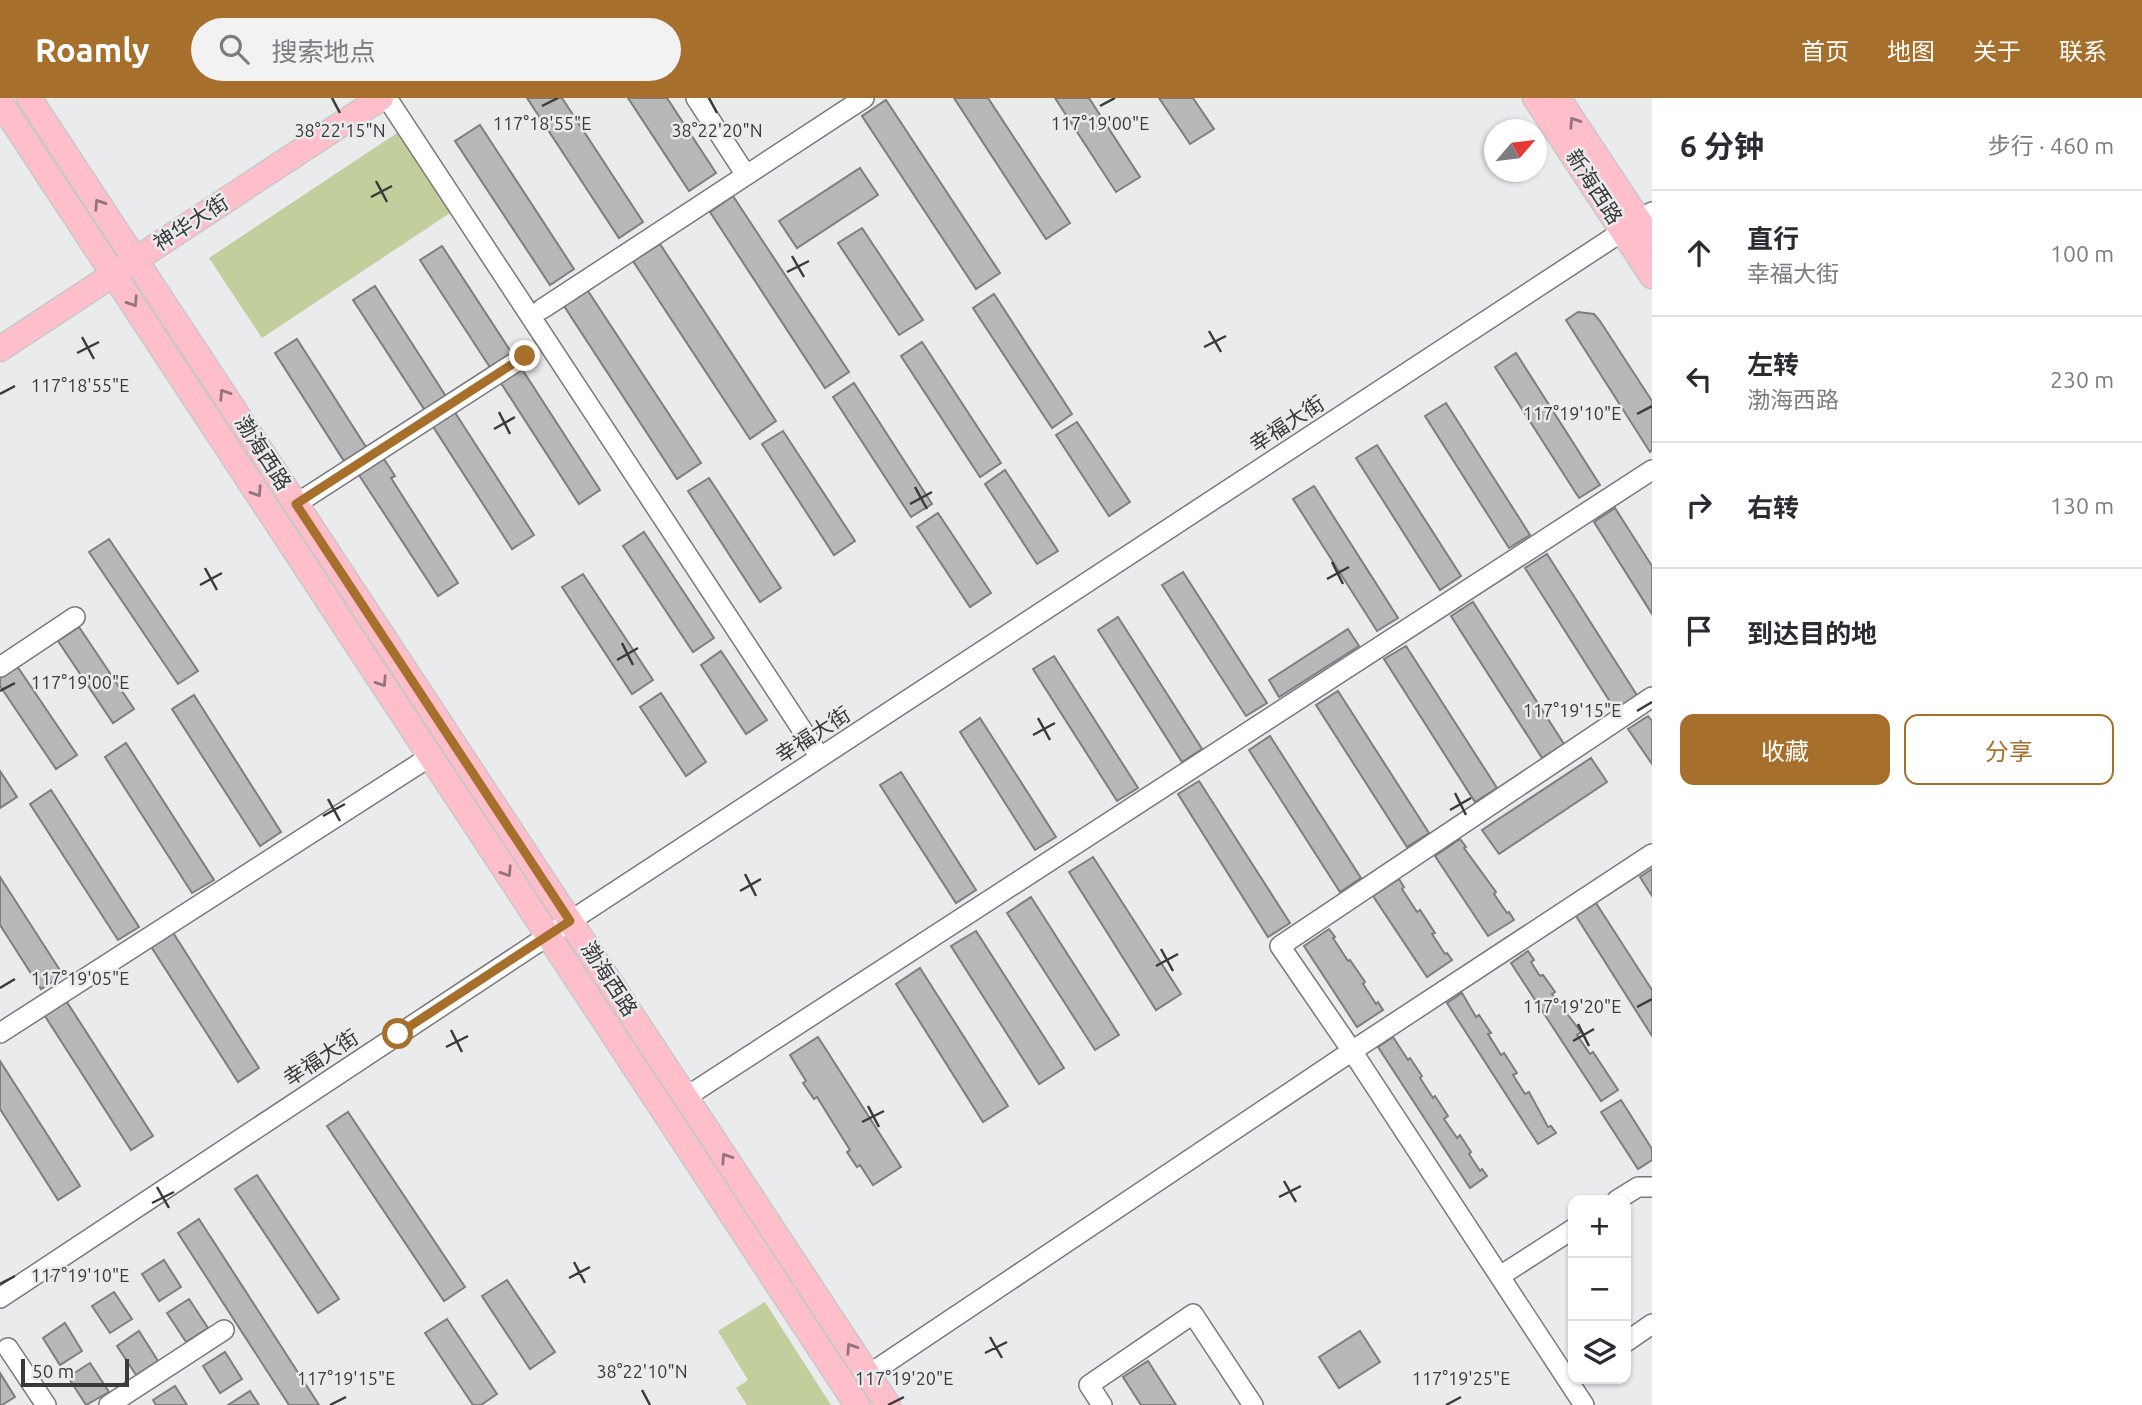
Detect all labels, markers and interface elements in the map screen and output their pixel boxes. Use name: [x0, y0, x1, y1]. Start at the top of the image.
search box: [191, 18, 681, 81]
icon: search: [215, 30, 253, 68]
text: Roamly: [35, 31, 149, 68]
text: 搜索地点: [271, 37, 376, 66]
text: 首页: [1801, 38, 1849, 65]
text: 地图: [1887, 38, 1935, 65]
text: 关于: [1973, 38, 2021, 65]
text: 联系: [2059, 38, 2107, 65]
text: 117°18'55"E: [493, 113, 591, 133]
text: 117°19'00"E: [1051, 113, 1149, 133]
one-way arrow: [1570, 117, 1582, 130]
north arrow: [1484, 119, 1547, 182]
text: 38°22'15"N: [294, 120, 386, 140]
text: 38°22'20"N: [671, 120, 763, 140]
text: 6 分钟: [1680, 129, 1764, 163]
text: 步行 · 460 m: [1988, 133, 2114, 158]
street label: 新海西路: [1562, 145, 1628, 228]
street label: 神华大街: [149, 189, 232, 255]
one-way arrow: [94, 199, 107, 212]
text: 直行: [1747, 224, 1799, 253]
icon: ahead: [1680, 234, 1718, 272]
text: 100 m: [2050, 241, 2114, 266]
text: 幸福大街: [1747, 261, 1839, 286]
one-way arrow: [124, 294, 137, 307]
route end: [509, 340, 540, 371]
text: 左转: [1747, 350, 1799, 379]
icon: left: [1680, 360, 1718, 398]
text: 230 m: [2050, 367, 2114, 392]
text: 117°18'55"E: [31, 375, 129, 395]
text: 渤海西路: [1747, 387, 1839, 412]
one-way arrow: [219, 389, 232, 402]
street label: 幸福大街: [1245, 390, 1328, 456]
text: 117°19'10"E: [1523, 403, 1621, 423]
street label: 渤海西路: [231, 411, 297, 494]
one-way arrow: [249, 484, 262, 497]
icon: right: [1680, 486, 1718, 524]
text: 右转: [1747, 493, 1799, 522]
text: 130 m: [2050, 493, 2114, 518]
icon: arrive: [1680, 612, 1718, 650]
text: 到达目的地: [1747, 619, 1877, 648]
text: 117°19'00"E: [31, 672, 129, 692]
one-way arrow: [374, 674, 387, 687]
text: 117°19'15"E: [1523, 700, 1621, 720]
street label: 幸福大街: [771, 701, 854, 767]
button: 收藏: [1680, 714, 1890, 785]
button: 分享: [1904, 714, 2114, 785]
one-way arrow: [499, 864, 512, 877]
street label: 渤海西路: [577, 937, 643, 1020]
text: 117°19'05"E: [31, 968, 129, 988]
text: 117°19'20"E: [1523, 996, 1621, 1016]
route start: [382, 1018, 413, 1049]
street label: 幸福大街: [279, 1024, 362, 1090]
one-way arrow: [721, 1152, 734, 1165]
map controls: [1568, 1195, 1631, 1384]
button: +: [1568, 1195, 1631, 1258]
button: −: [1568, 1258, 1631, 1321]
text: 117°19'10"E: [31, 1265, 129, 1285]
button: layers: [1568, 1321, 1631, 1384]
one-way arrow: [846, 1343, 859, 1356]
scale bar: [21, 1356, 130, 1388]
text: 50 m: [32, 1360, 74, 1382]
text: 38°22'10"N: [596, 1361, 688, 1381]
text: 117°19'15"E: [297, 1368, 395, 1388]
text: 117°19'20"E: [855, 1368, 953, 1388]
text: 117°19'25"E: [1412, 1368, 1510, 1388]

